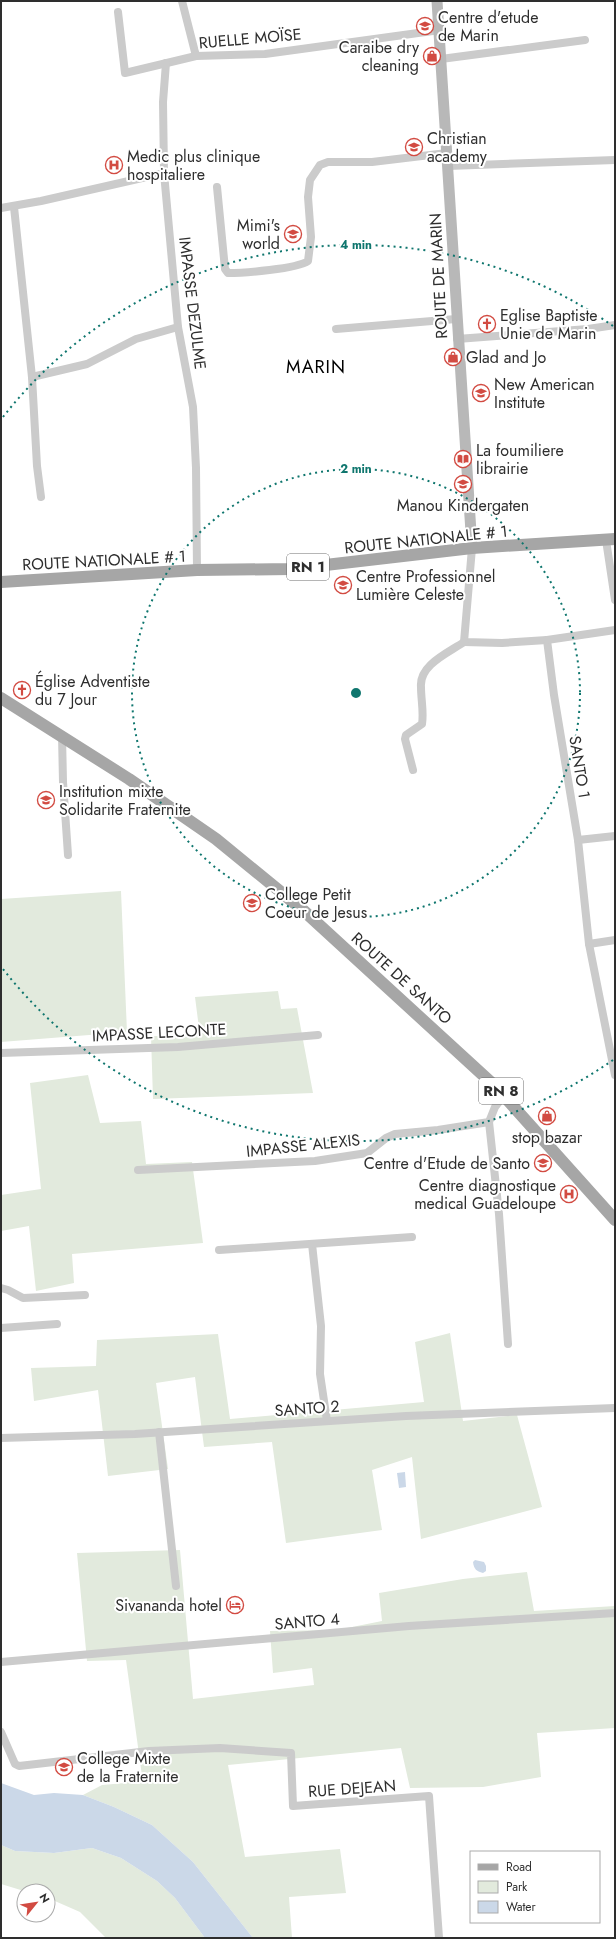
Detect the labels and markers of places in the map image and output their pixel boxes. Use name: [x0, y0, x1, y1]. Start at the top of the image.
place label: Centre d'etude de Marin: [438, 6, 538, 47]
school or university icon: Centre d'etude de Marin: [415, 16, 435, 36]
place label: Caraibe dry cleaning: [339, 36, 420, 77]
shop icon: Caraibe dry cleaning: [422, 46, 442, 66]
place label: Christian academy: [427, 127, 488, 168]
school or university icon: Christian academy: [404, 137, 424, 157]
place label: Medic plus clinique hospitaliere: [127, 145, 260, 186]
hospital icon: Medic plus clinique hospitaliere: [104, 155, 124, 175]
place label: Mimi's world: [237, 214, 280, 255]
school or university icon: Mimi's world: [283, 224, 303, 244]
place label: Eglise Baptiste Unie de Marin: [500, 304, 598, 345]
church icon: Eglise Baptiste Unie de Marin: [477, 314, 497, 334]
place label: Glad and Jo: [466, 346, 547, 369]
shop icon: Glad and Jo: [443, 347, 463, 367]
place label: New American Institute: [494, 373, 595, 414]
school or university icon: New American Institute: [471, 383, 491, 403]
place label: La foumiliere librairie: [476, 439, 564, 480]
library icon: La foumiliere librairie: [453, 449, 473, 469]
school or university icon: Manou Kindergaten: [453, 474, 473, 494]
place label: Manou Kindergaten: [397, 494, 529, 517]
place label: Centre Professionnel Lumière Celeste: [356, 565, 496, 606]
school or university icon: Centre Professionnel Lumière Celeste: [333, 575, 353, 595]
place label: Église Adventiste du 7 Jour: [35, 670, 150, 711]
church icon: Église Adventiste du 7 Jour: [12, 680, 32, 700]
centre of rings: [349, 686, 363, 700]
place label: Institution mixte Solidarite Fraternite: [59, 780, 191, 821]
school or university icon: Institution mixte Solidarite Fraternite: [36, 790, 56, 810]
place label: College Petit Coeur de Jesus: [265, 883, 367, 924]
school or university icon: College Petit Coeur de Jesus: [242, 893, 262, 913]
shop icon: stop bazar: [537, 1106, 557, 1126]
place label: stop bazar: [512, 1126, 583, 1149]
place label: Centre d'Etude de Santo: [364, 1152, 530, 1175]
school or university icon: Centre d'Etude de Santo: [533, 1153, 553, 1173]
place label: Centre diagnostique medical Guadeloupe: [414, 1174, 556, 1215]
hospital icon: Centre diagnostique medical Guadeloupe: [559, 1184, 579, 1204]
place label: Sivananda hotel: [115, 1594, 222, 1617]
hotel icon: Sivananda hotel: [225, 1595, 245, 1615]
place label: College Mixte de la Fraternite: [77, 1747, 178, 1788]
school or university icon: College Mixte de la Fraternite: [54, 1757, 74, 1777]

